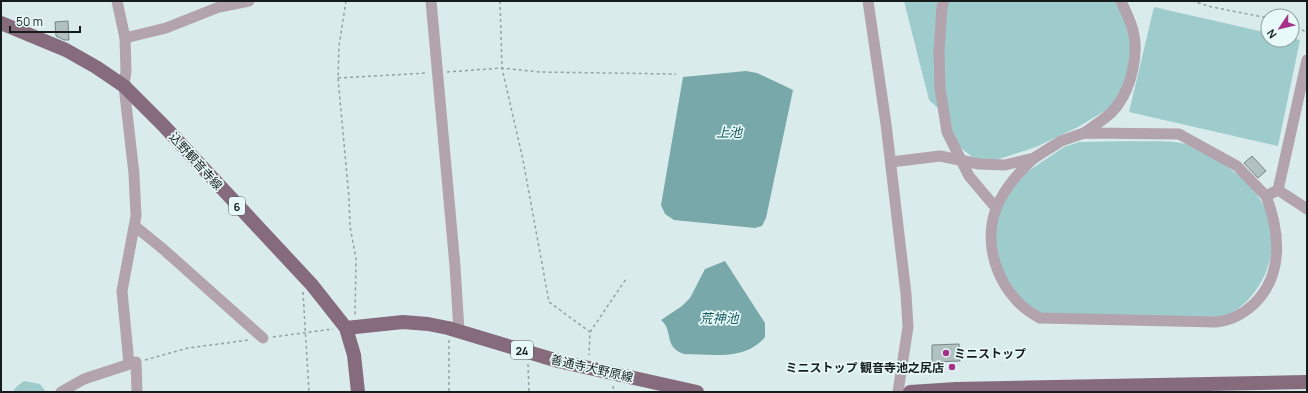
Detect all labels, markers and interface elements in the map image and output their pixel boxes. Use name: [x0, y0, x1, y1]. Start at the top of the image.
scale bar: [10, 8, 80, 34]
north arrow: [1260, 8, 1300, 48]
text: 50 m: [16, 13, 43, 30]
text: N: [1263, 26, 1280, 42]
water label: 上池: [716, 123, 744, 141]
street label: 込野観音寺線: [166, 129, 226, 193]
road number: 6: [229, 197, 245, 215]
water label: 荒神池: [699, 309, 740, 327]
road number: 24: [511, 341, 533, 359]
place label: ミニストップ: [954, 345, 1026, 362]
marker: ミニストップ: [941, 348, 951, 358]
street label: 善通寺大野原線: [549, 350, 635, 386]
place label: ミニストップ 観音寺池之尻店: [786, 359, 944, 376]
marker: ミニストップ 観音寺池之尻店: [947, 362, 957, 372]

